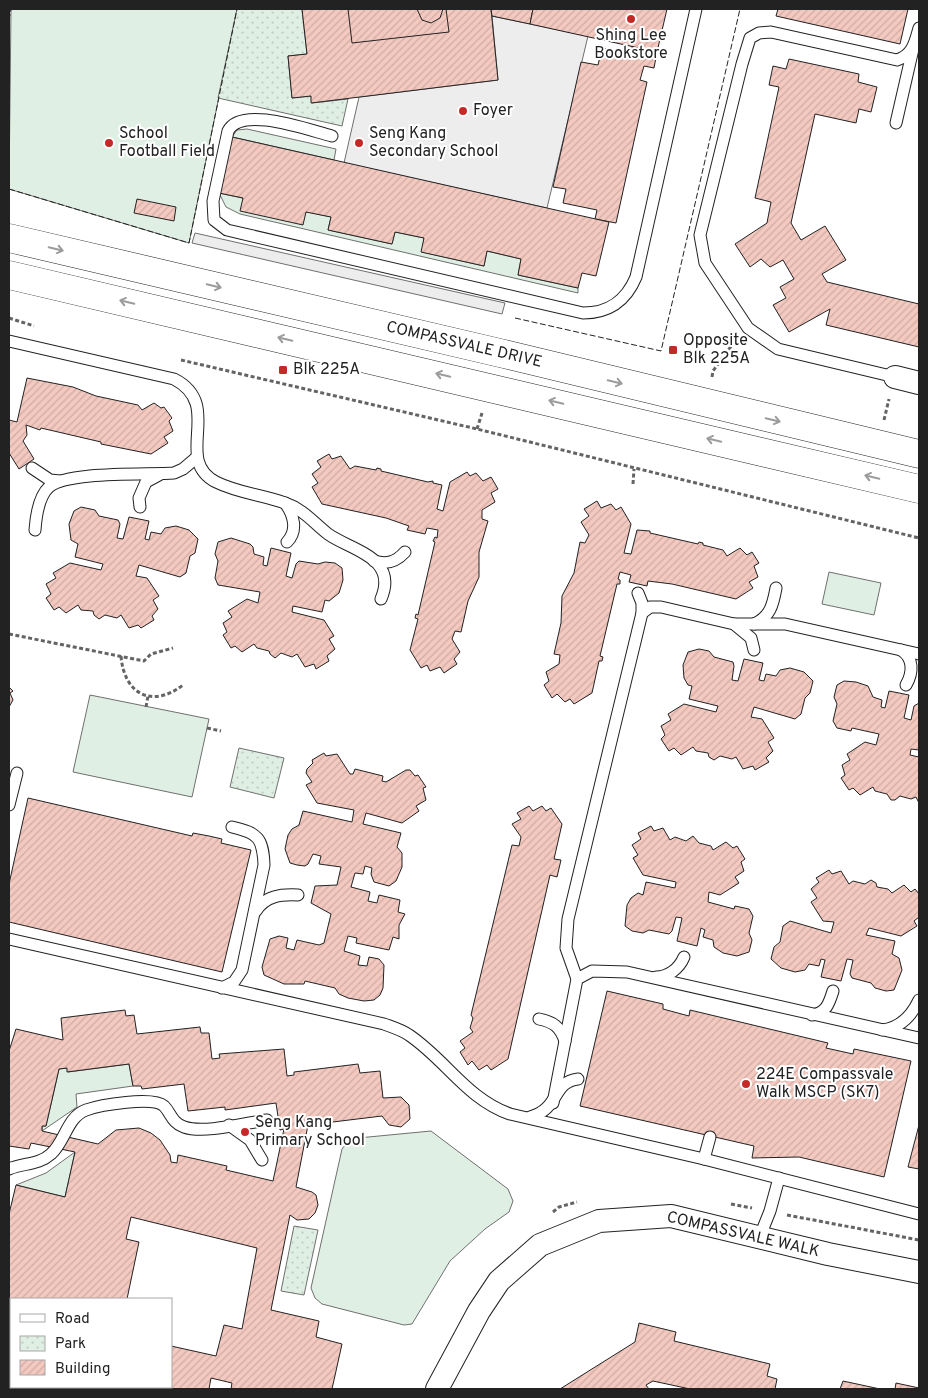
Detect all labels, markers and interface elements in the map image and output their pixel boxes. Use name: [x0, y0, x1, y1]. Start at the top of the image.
marker: Shing Lee Bookstore: [625, 13, 637, 25]
place label: Shing Lee Bookstore: [594, 26, 668, 64]
place label: Foyer: [473, 101, 513, 121]
marker: Foyer: [457, 105, 469, 117]
place label: School Football Field: [119, 124, 215, 162]
place label: Seng Kang Secondary School: [369, 124, 498, 162]
marker: School Football Field: [103, 137, 115, 149]
marker: Seng Kang Secondary School: [353, 137, 365, 149]
one-way arrow: [48, 245, 64, 254]
one-way arrow: [206, 282, 222, 291]
one-way arrow: [119, 297, 135, 306]
street label: COMPASSVALE DRIVE: [384, 317, 544, 373]
place label: Opposite Blk 225A: [683, 331, 750, 369]
one-way arrow: [277, 334, 293, 343]
marker: Opposite Blk 225A: [667, 344, 679, 356]
place label: Blk 225A: [293, 360, 360, 380]
marker: Blk 225A: [277, 364, 289, 376]
one-way arrow: [436, 370, 452, 379]
one-way arrow: [607, 378, 623, 387]
one-way arrow: [548, 397, 564, 406]
one-way arrow: [765, 416, 781, 425]
one-way arrow: [706, 435, 722, 444]
one-way arrow: [864, 472, 880, 482]
place label: 224E Compassvale Walk MSCP (SK7): [756, 1065, 893, 1103]
marker: 224E Compassvale Walk MSCP (SK7): [740, 1078, 752, 1090]
place label: Seng Kang Primary School: [255, 1113, 365, 1151]
marker: Seng Kang Primary School: [239, 1126, 251, 1138]
street label: COMPASSVALE WALK: [665, 1208, 821, 1262]
legend: [10, 1298, 172, 1388]
text: Road: [55, 1310, 90, 1329]
text: Park: [55, 1335, 86, 1354]
text: Building: [55, 1360, 110, 1379]

